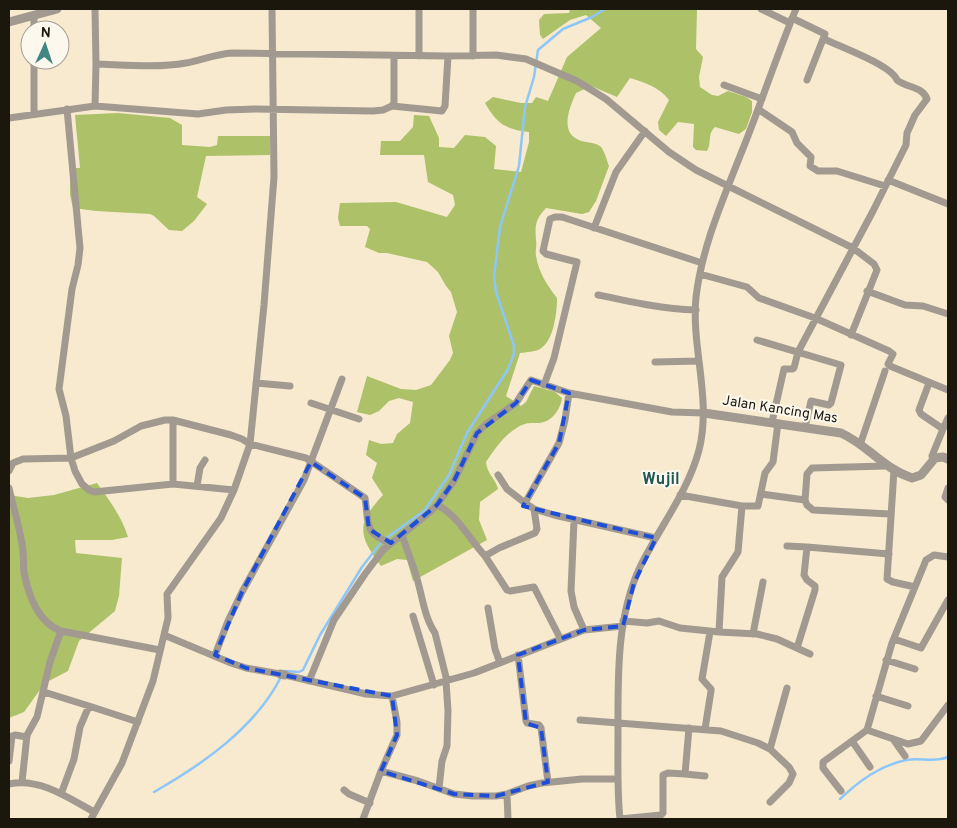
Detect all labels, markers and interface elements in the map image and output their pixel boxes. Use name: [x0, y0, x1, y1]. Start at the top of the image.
north arrow: [20, 20, 70, 70]
text: N: [40, 25, 51, 42]
street label: Jalan Kancing Mas: [721, 392, 839, 428]
district label: Wujil: [642, 470, 680, 490]

